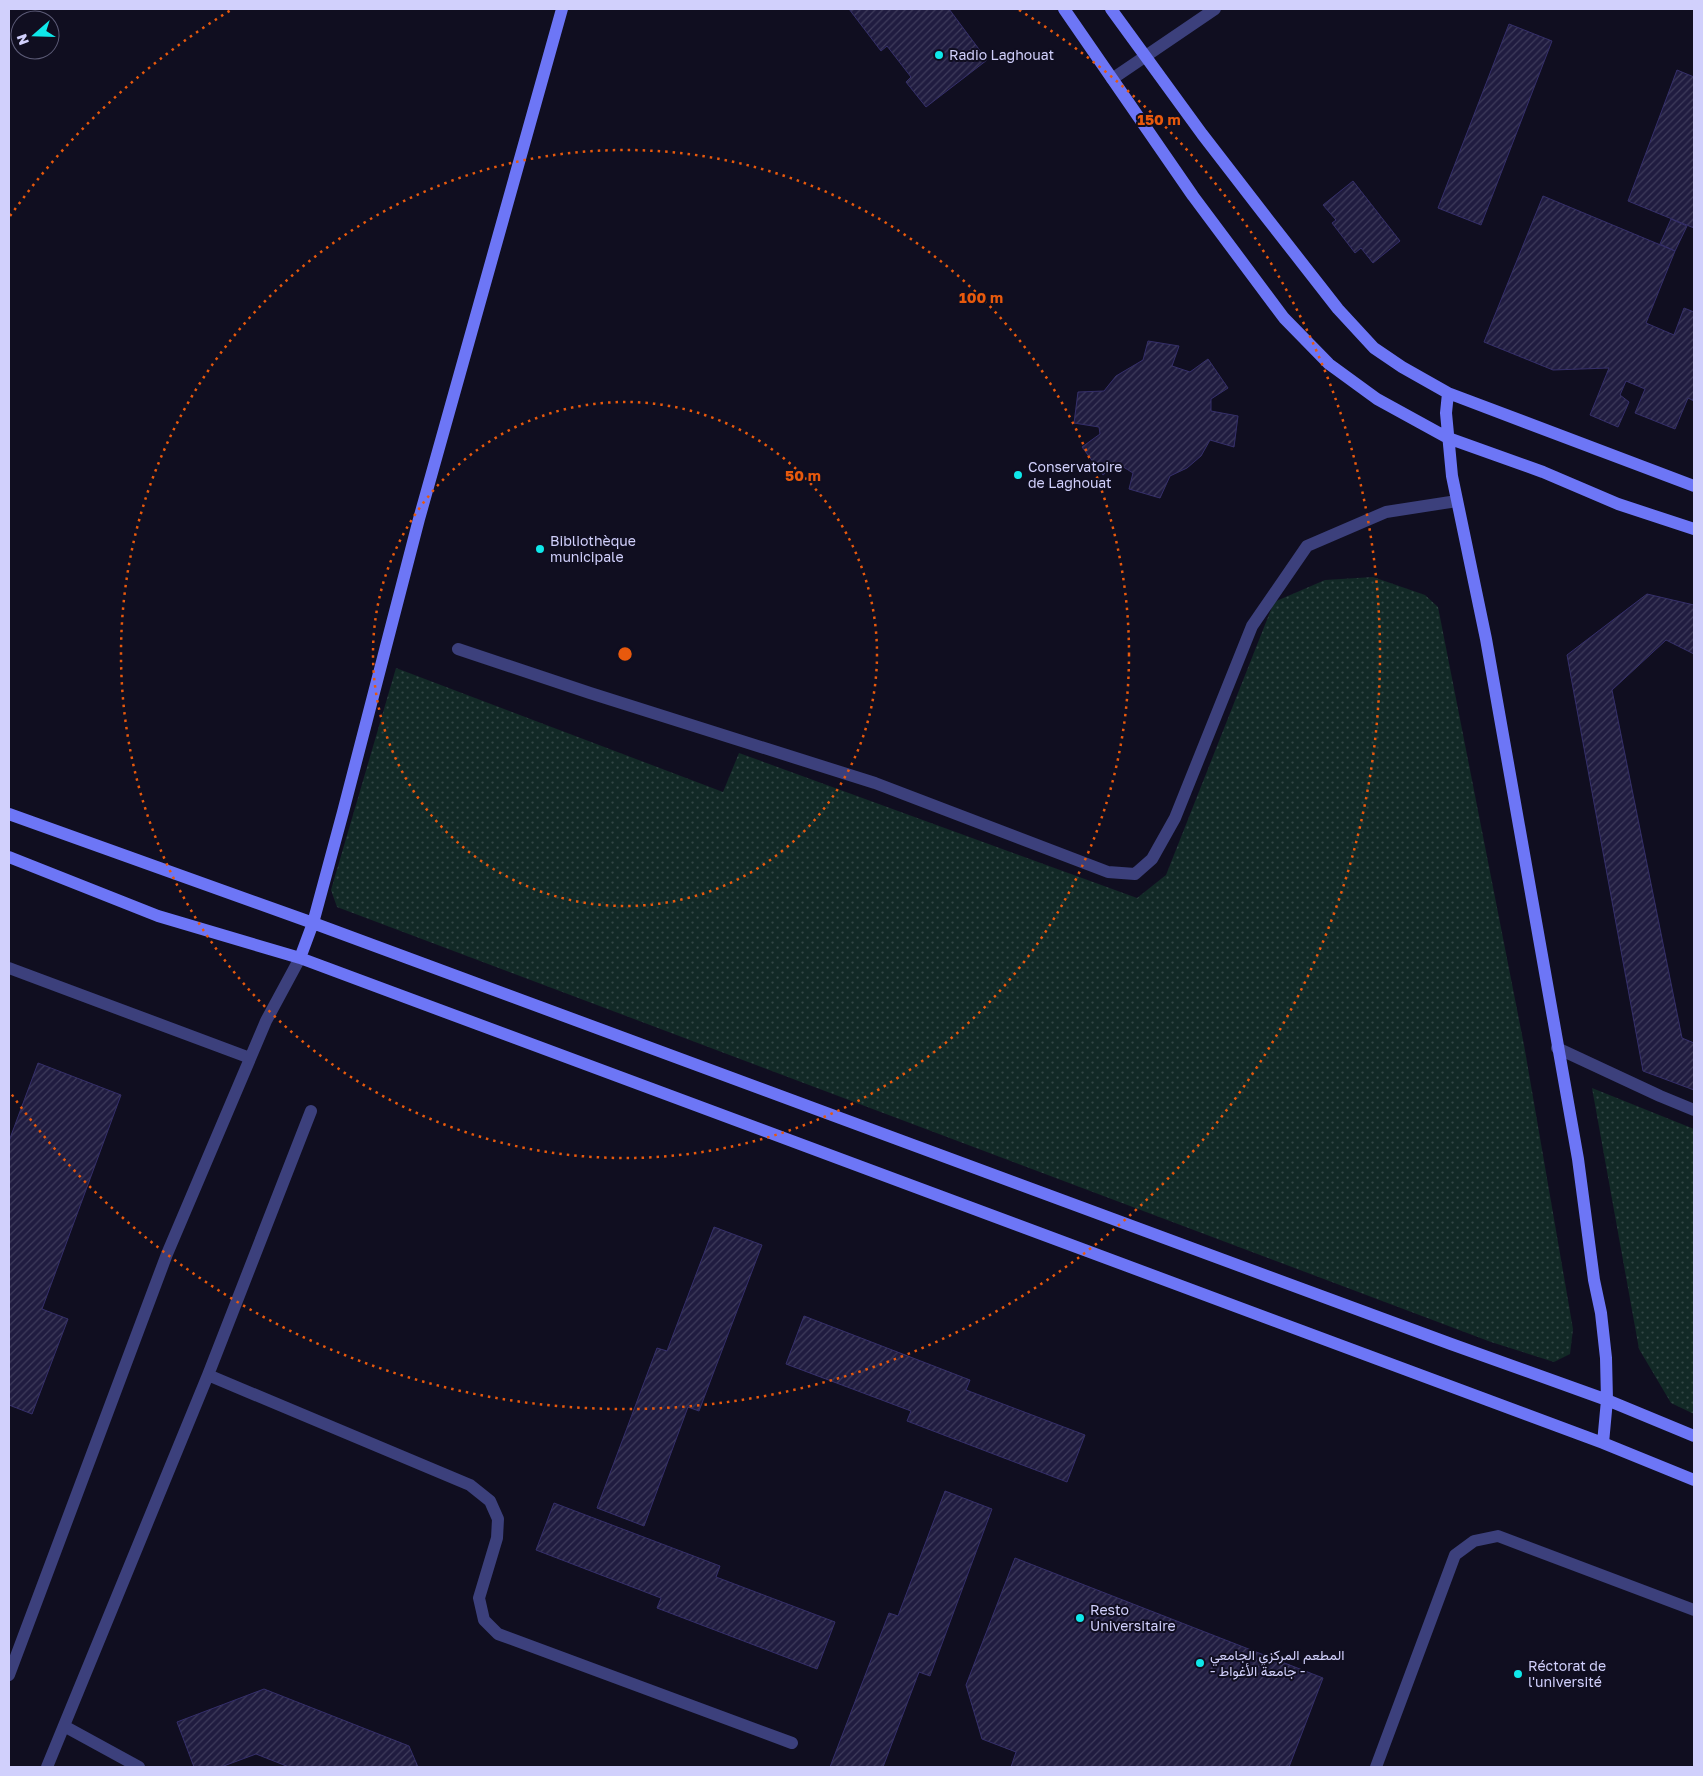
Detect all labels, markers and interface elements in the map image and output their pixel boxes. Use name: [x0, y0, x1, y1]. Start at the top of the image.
north arrow: [10, 10, 60, 60]
text: N: [13, 32, 32, 48]
place label: Radio Laghouat: [949, 46, 1054, 63]
marker: Radio Laghouat: [933, 49, 945, 61]
text: 150 m: [1137, 110, 1181, 128]
text: 100 m: [959, 288, 1003, 306]
place label: Conservatoire de Laghouat: [1028, 458, 1122, 491]
text: 50 m: [785, 466, 821, 484]
marker: Conservatoire de Laghouat: [1012, 469, 1024, 481]
place label: Bibliothèque municipale: [550, 532, 636, 565]
marker: Bibliothèque municipale: [534, 543, 546, 555]
centre of rings: [616, 645, 634, 663]
place label: Resto Universitaire: [1090, 1601, 1176, 1634]
marker: Resto Universitaire: [1074, 1612, 1086, 1624]
place label: المطعم المركزي الجامعي - جامعة الأغواط -: [1210, 1646, 1345, 1680]
marker: المطعم المركزي الجامعي - جامعة الأغواط -: [1194, 1657, 1206, 1669]
place label: Réctorat de l'université: [1528, 1657, 1606, 1690]
marker: Réctorat de l'université: [1512, 1668, 1524, 1680]

